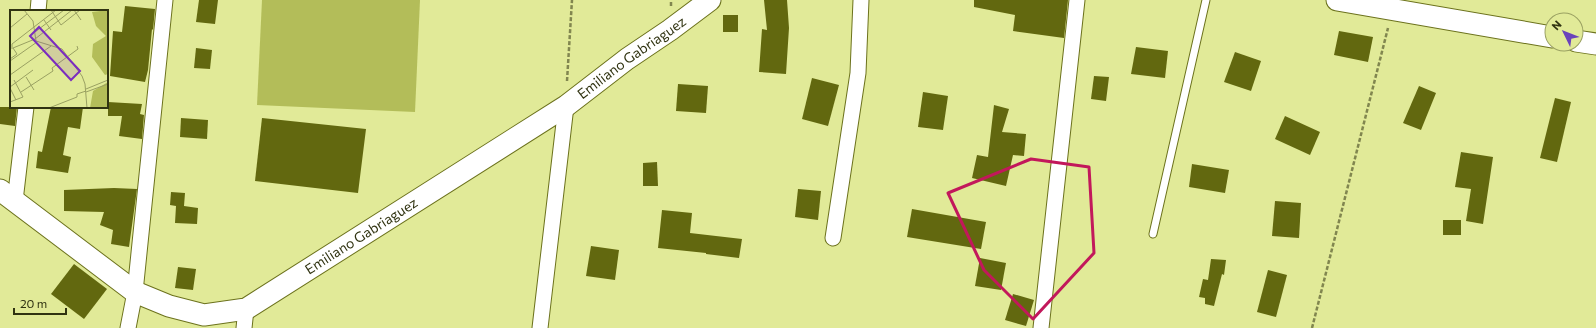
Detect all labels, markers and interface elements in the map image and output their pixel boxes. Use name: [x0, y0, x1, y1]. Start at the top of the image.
inset map: [10, 10, 108, 108]
street label: Emiliano Gabriaguez: [574, 12, 689, 102]
north arrow: [1544, 12, 1584, 52]
text: N: [1549, 17, 1564, 32]
street label: Emiliano Gabriaguez: [302, 193, 420, 277]
scale bar: [14, 290, 66, 316]
text: 20 m: [20, 296, 47, 310]

